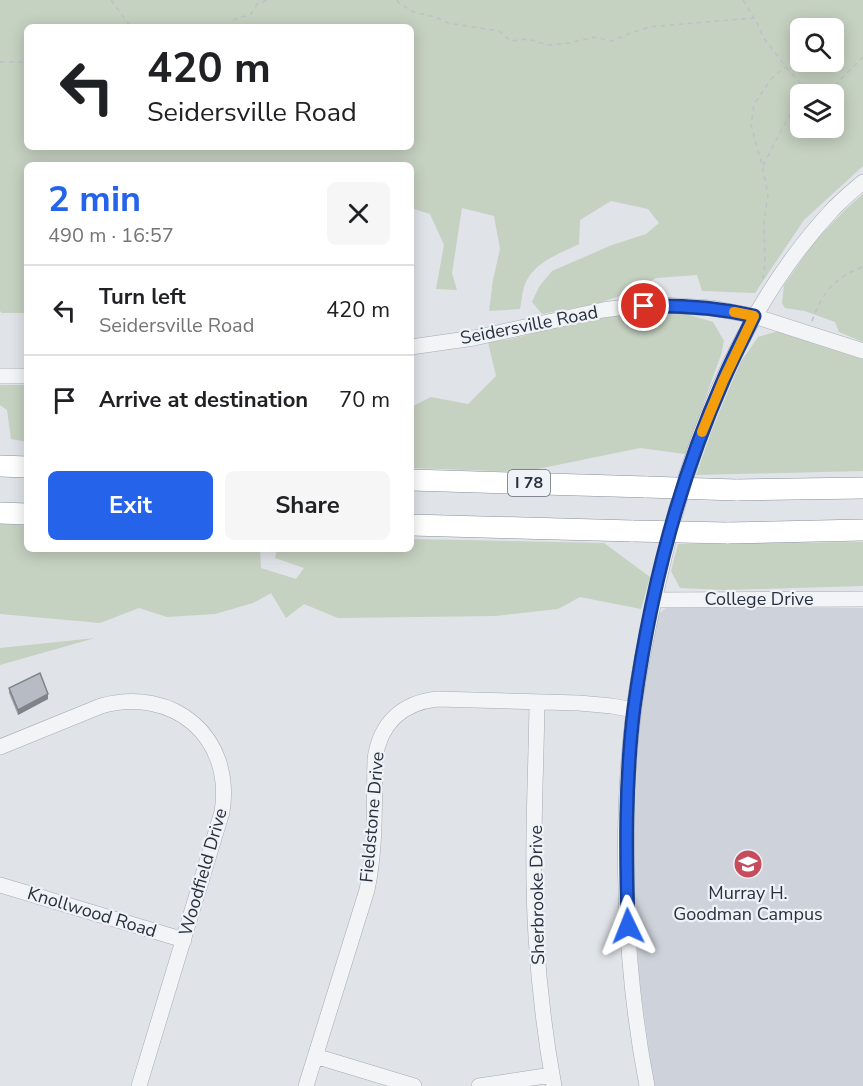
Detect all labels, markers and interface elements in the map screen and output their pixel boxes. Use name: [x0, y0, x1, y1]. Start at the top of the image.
map controls: [790, 18, 844, 138]
button: search: [790, 18, 844, 72]
text: 420 m: [147, 40, 271, 97]
icon: left: [48, 48, 126, 126]
button: layers: [790, 84, 844, 138]
text: Seidersville Road: [147, 94, 357, 131]
text: 2 min: [48, 175, 141, 224]
button: close: [327, 182, 390, 245]
text: 490 m · 16:57: [48, 222, 174, 249]
pin: [618, 280, 669, 331]
text: Turn left: [99, 282, 186, 312]
icon: arrive: [627, 289, 660, 322]
icon: left: [48, 294, 81, 327]
text: 420 m: [326, 295, 390, 325]
street label: Seidersville Road: [458, 300, 600, 350]
text: Seidersville Road: [99, 312, 254, 339]
icon: arrive: [48, 384, 81, 417]
text: Arrive at destination: [99, 385, 308, 415]
text: 70 m: [339, 385, 390, 415]
road number: I 78: [508, 470, 550, 496]
button: Exit: [48, 471, 213, 540]
button: Share: [225, 471, 390, 540]
street label: College Drive: [704, 587, 814, 611]
street label: Fieldstone Drive: [354, 751, 390, 883]
street label: Woodfield Drive: [173, 805, 233, 939]
street label: Sherbrooke Drive: [524, 825, 550, 965]
school or university icon: Murray H. Goodman Campus: [732, 848, 764, 880]
street label: Knollwood Road: [24, 881, 160, 943]
place label: Murray H. Goodman Campus: [673, 881, 823, 926]
position arrow: [596, 894, 660, 958]

